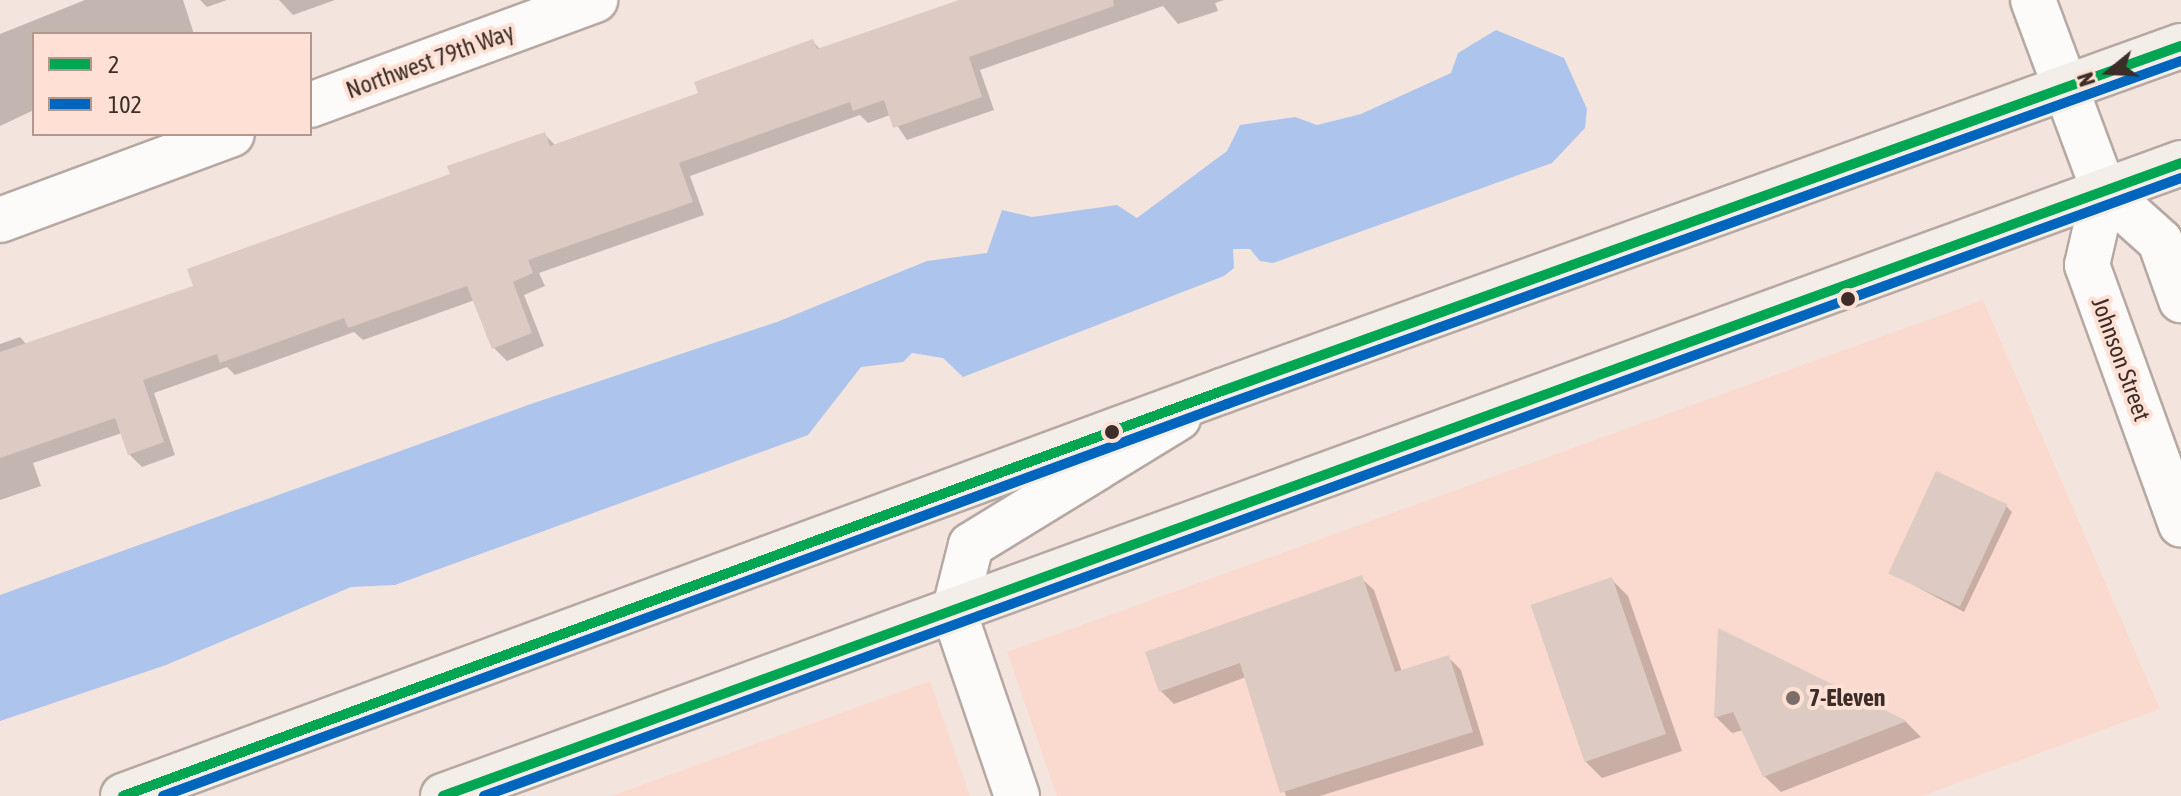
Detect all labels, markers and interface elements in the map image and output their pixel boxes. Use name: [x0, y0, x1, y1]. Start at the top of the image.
street label: Northwest 79th Way: [342, 17, 518, 105]
legend: [32, 32, 312, 136]
north arrow: [2069, 32, 2149, 112]
text: 2: [108, 51, 119, 78]
text: N: [2072, 69, 2101, 90]
text: 102: [108, 91, 142, 118]
unlabelled marker: [1840, 291, 1856, 307]
street label: Johnson Street: [2085, 293, 2157, 425]
unlabelled marker: [1104, 424, 1120, 440]
place label: 7-Eleven: [1809, 684, 1885, 712]
marker: 7-Eleven: [1784, 689, 1802, 707]

